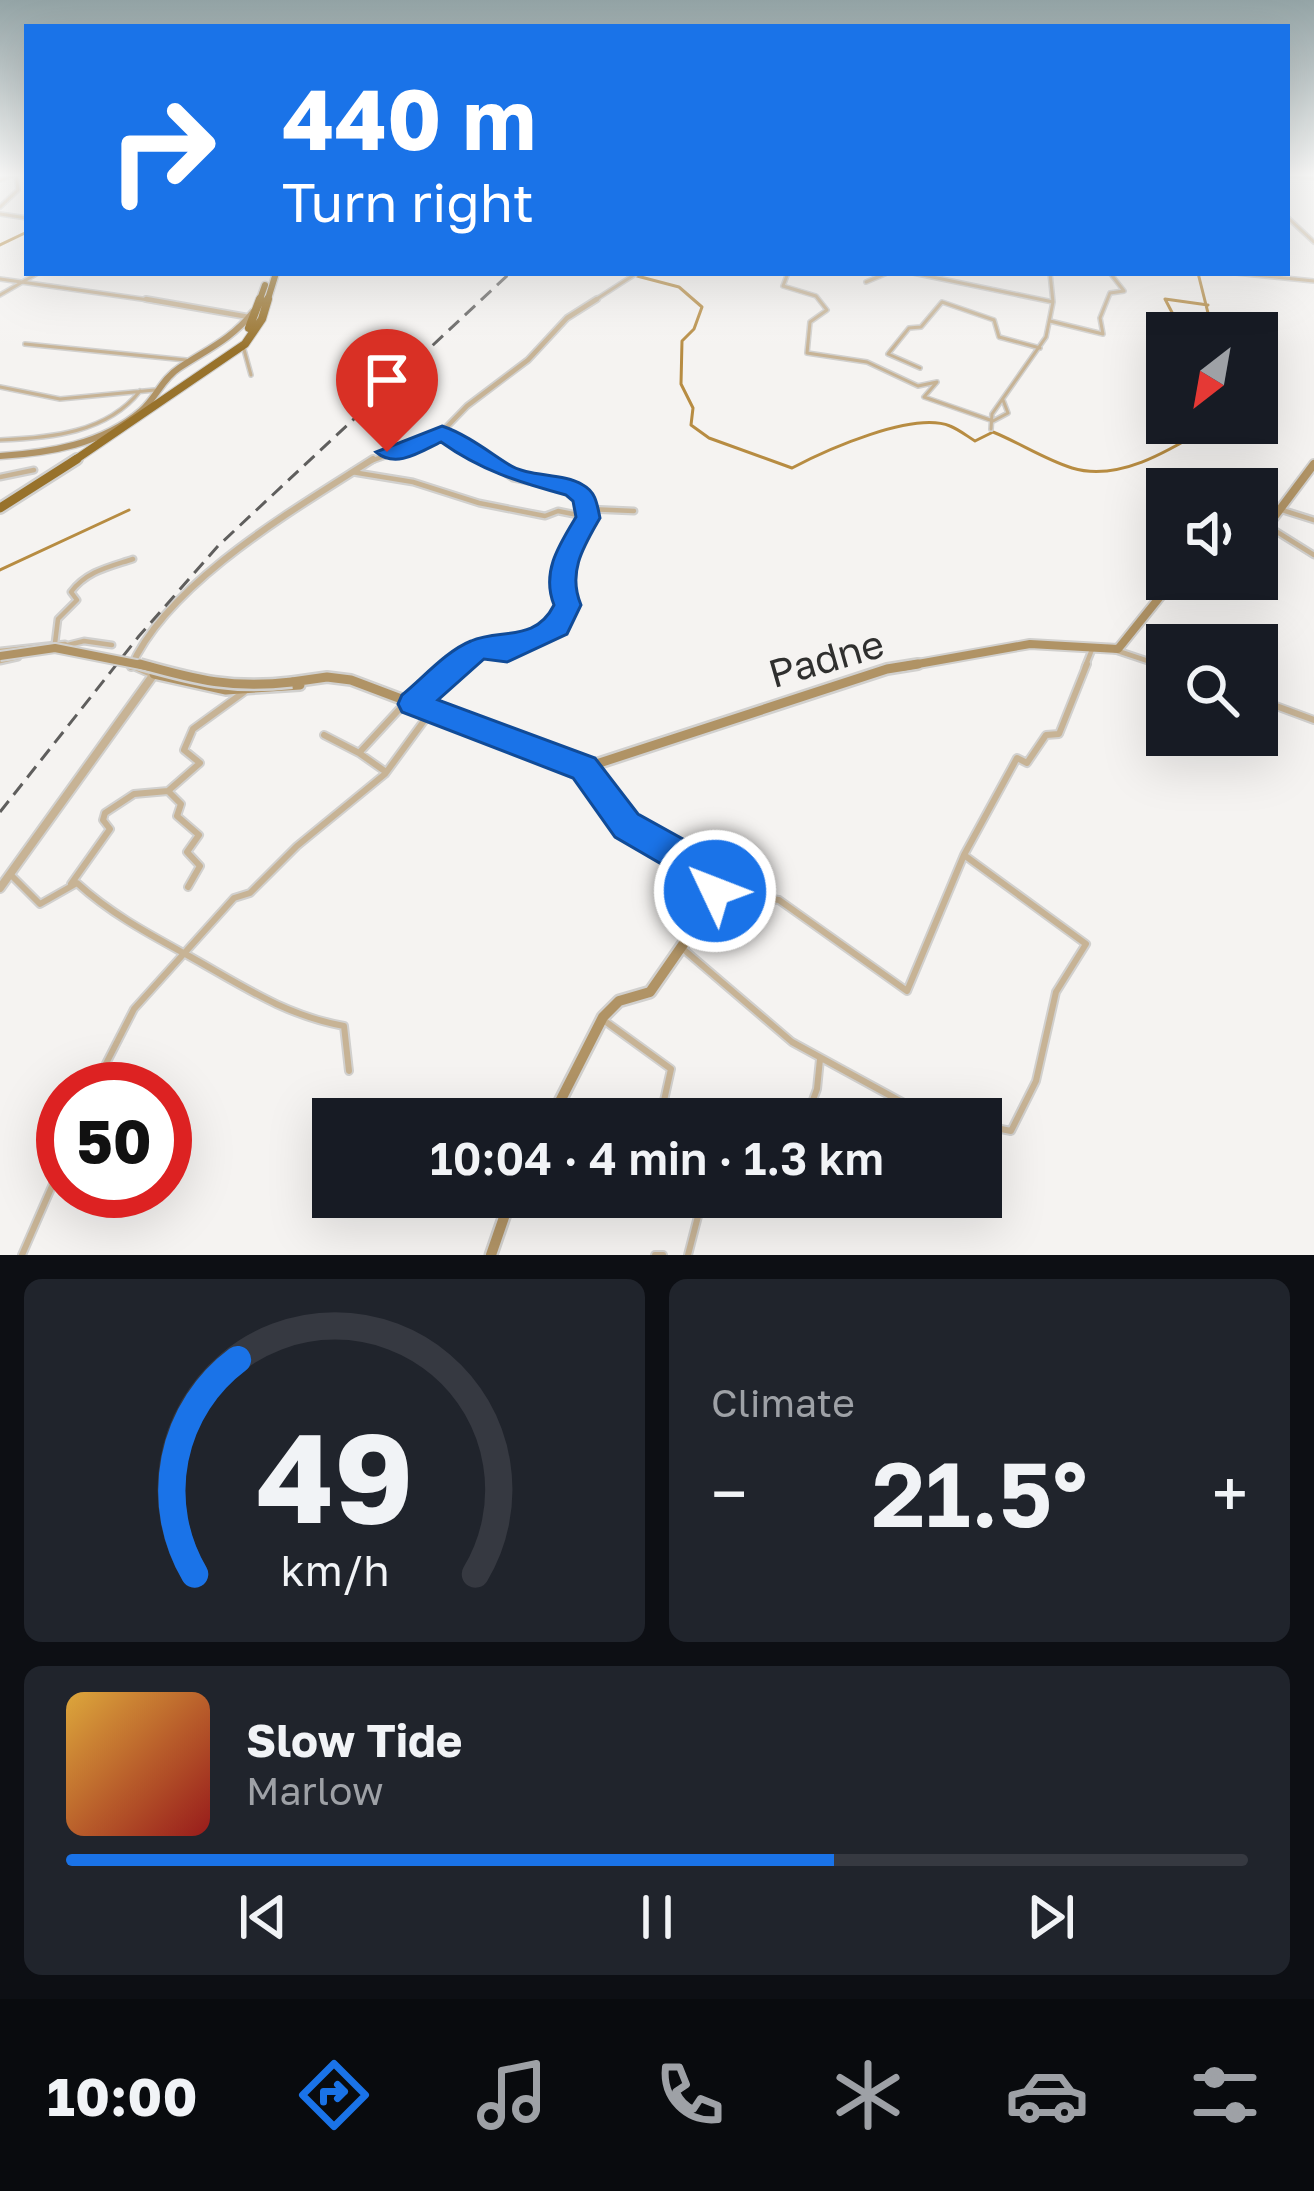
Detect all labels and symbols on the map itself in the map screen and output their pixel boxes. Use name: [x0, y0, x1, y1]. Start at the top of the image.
north arrow: [1146, 312, 1278, 444]
pin: [336, 329, 438, 452]
street label: Padne: [763, 619, 889, 697]
position arrow: [652, 828, 778, 954]
speed limit sign: 50: [36, 1062, 192, 1218]

